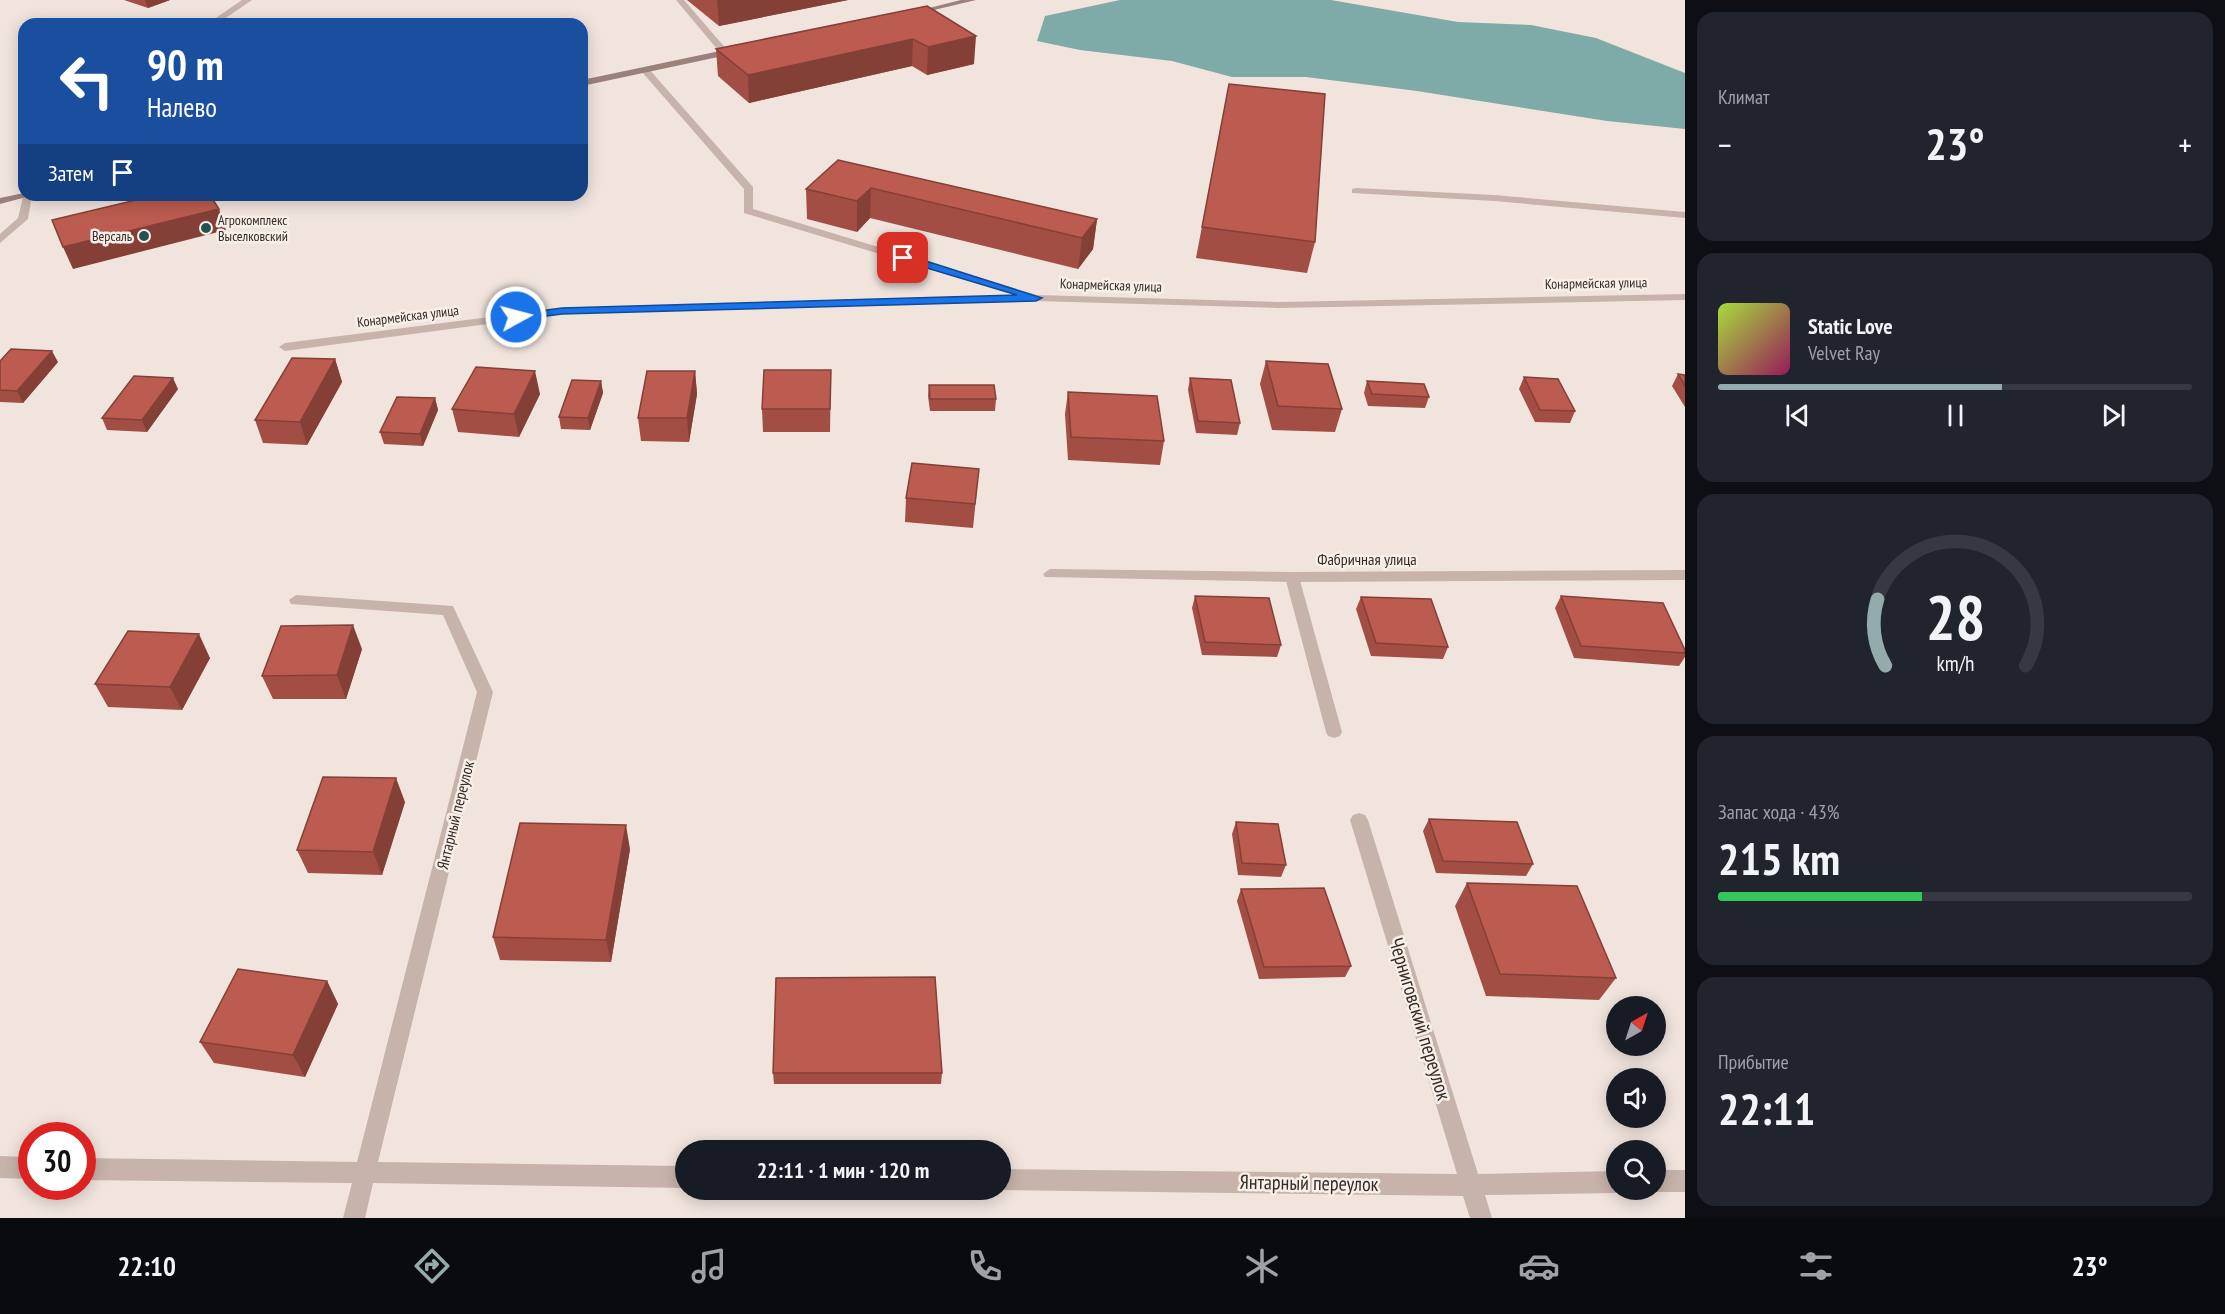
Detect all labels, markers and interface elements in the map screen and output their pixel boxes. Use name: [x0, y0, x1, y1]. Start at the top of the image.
text: 90 m: [147, 37, 224, 92]
icon: left: [48, 42, 126, 120]
text: Климат: [1718, 84, 1769, 110]
text: Налево: [147, 90, 217, 124]
text: 23°: [1925, 114, 1985, 172]
text: −: [1718, 123, 1732, 166]
text: +: [2178, 123, 2192, 166]
icon: arrive: [106, 156, 139, 189]
text: Затем: [48, 159, 94, 187]
place label: Агрокомплекс Выселковский: [218, 211, 288, 245]
marker: Агрокомплекс Выселковский: [199, 221, 213, 235]
place label: Версаль: [92, 227, 132, 245]
marker: Версаль: [137, 229, 151, 243]
pin: [877, 232, 928, 283]
icon: arrive: [886, 241, 919, 274]
street label: Конармейская улица: [1545, 273, 1647, 293]
street label: Конармейская улица: [1060, 274, 1162, 296]
position arrow: [484, 285, 548, 349]
street label: Конармейская улица: [356, 301, 460, 331]
text: Static Love: [1808, 312, 1893, 340]
text: Velvet Ray: [1808, 340, 1880, 366]
icon: previous: [1781, 399, 1814, 432]
icon: pause: [1939, 399, 1972, 432]
icon: next: [2097, 399, 2130, 432]
street label: Фабричная улица: [1317, 549, 1417, 569]
text: 28: [1925, 576, 1985, 657]
text: km/h: [1936, 649, 1974, 677]
street label: Янтарный переулок: [432, 758, 478, 871]
text: Запас хода · 43%: [1718, 799, 1839, 825]
text: 215 km: [1718, 829, 1840, 887]
street label: Черниговский переулок: [1383, 935, 1457, 1104]
north arrow: [1606, 996, 1666, 1056]
map controls: [1606, 996, 1666, 1200]
text: Прибытие: [1718, 1049, 1789, 1075]
button: sound: [1606, 1068, 1666, 1128]
text: 22:11: [1718, 1079, 1815, 1137]
speed limit sign: 30: [18, 1122, 96, 1200]
button: search: [1606, 1140, 1666, 1200]
text: 22:11 · 1 мин · 120 m: [757, 1156, 929, 1184]
street label: Янтарный переулок: [1239, 1169, 1379, 1197]
icon: directions: [411, 1245, 453, 1287]
icon: music: [688, 1245, 730, 1287]
icon: phone: [964, 1245, 1006, 1287]
icon: climate: [1241, 1245, 1283, 1287]
icon: car: [1518, 1245, 1560, 1287]
icon: filters: [1795, 1245, 1837, 1287]
text: 22:10: [117, 1249, 176, 1283]
text: 23°: [2072, 1249, 2107, 1283]

